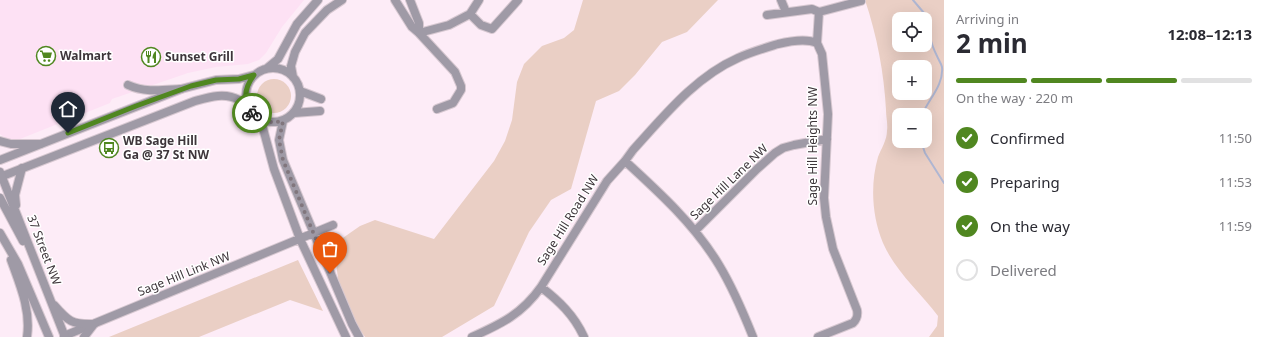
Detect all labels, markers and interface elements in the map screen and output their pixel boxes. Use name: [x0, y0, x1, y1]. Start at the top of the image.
text: Arriving in: [956, 10, 1019, 28]
map controls: [892, 12, 932, 148]
button: locate: [892, 12, 932, 52]
text: 12:08–12:13: [1167, 24, 1252, 44]
text: 2 min: [956, 25, 1028, 61]
supermarket icon: Walmart: [35, 45, 57, 67]
restaurant icon: Sunset Grill: [140, 46, 162, 68]
place label: Walmart: [60, 47, 112, 64]
place label: Sunset Grill: [165, 48, 234, 65]
button: +: [892, 60, 932, 100]
street label: Sage Hill Heights NW: [804, 87, 821, 205]
text: On the way · 220 m: [956, 89, 1073, 107]
pin: [51, 92, 85, 133]
courier: [232, 93, 272, 133]
icon: home: [57, 98, 79, 120]
icon: bike: [241, 102, 263, 124]
button: −: [892, 108, 932, 148]
icon: check: [956, 127, 978, 149]
text: Confirmed: [990, 128, 1065, 148]
text: 11:50: [1219, 129, 1252, 147]
place label: WB Sage Hill Ga @ 37 St NW: [123, 132, 209, 163]
bus stop icon: WB Sage Hill Ga @ 37 St NW: [98, 137, 120, 159]
street label: Sage Hill Lane NW: [686, 140, 771, 223]
street label: Sage Hill Road NW: [533, 171, 602, 268]
icon: check: [956, 171, 978, 193]
text: Preparing: [990, 172, 1060, 192]
text: 11:53: [1219, 173, 1252, 191]
street label: 37 Street NW: [23, 212, 66, 287]
icon: check: [956, 215, 978, 237]
text: On the way: [990, 216, 1070, 236]
text: 11:59: [1219, 217, 1252, 235]
pin: [313, 232, 347, 273]
icon: bag: [319, 238, 341, 260]
street label: Sage Hill Link NW: [135, 247, 233, 300]
text: Delivered: [990, 260, 1057, 280]

